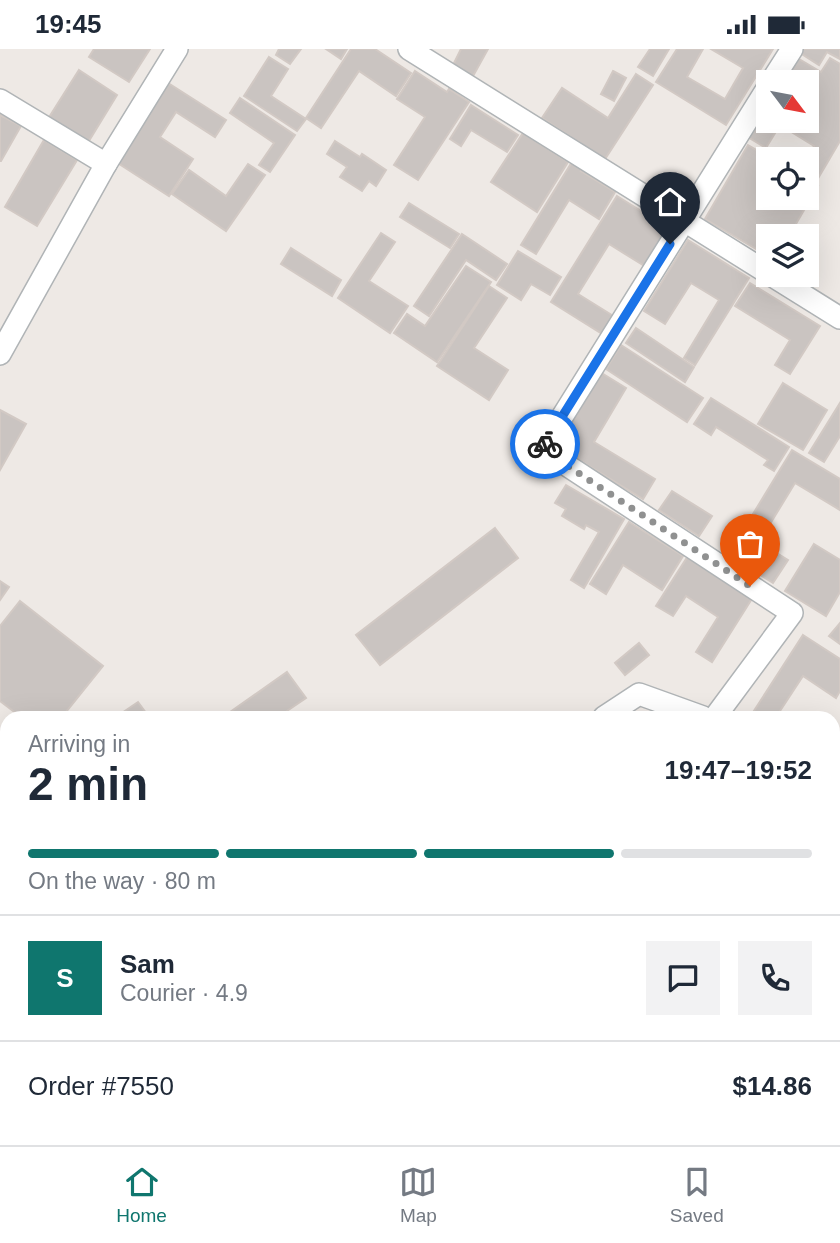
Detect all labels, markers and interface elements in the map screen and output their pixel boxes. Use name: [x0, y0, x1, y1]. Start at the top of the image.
text: 19:45: [35, 9, 102, 39]
north arrow: [756, 70, 819, 133]
map controls: [756, 70, 819, 287]
button: locate: [756, 147, 819, 210]
pin: [640, 172, 700, 244]
icon: home: [651, 183, 689, 221]
button: layers: [756, 224, 819, 287]
courier: [510, 409, 580, 479]
icon: bike: [526, 425, 564, 463]
pin: [720, 514, 780, 586]
icon: bag: [731, 525, 769, 563]
text: Arriving in: [28, 731, 130, 757]
text: 19:47–19:52: [665, 755, 812, 785]
text: 2 min: [28, 758, 148, 810]
text: On the way · 80 m: [28, 868, 216, 894]
button: chat: [646, 941, 720, 1015]
button: phone: [738, 941, 812, 1015]
text: Sam: [120, 949, 175, 979]
text: S: [56, 963, 74, 993]
text: Courier · 4.9: [120, 980, 248, 1006]
text: Order #7550: [28, 1071, 174, 1101]
text: $14.86: [732, 1071, 812, 1101]
tab: Home: [116, 1163, 167, 1227]
tab: Map: [399, 1163, 437, 1227]
tab: Saved: [670, 1163, 724, 1227]

